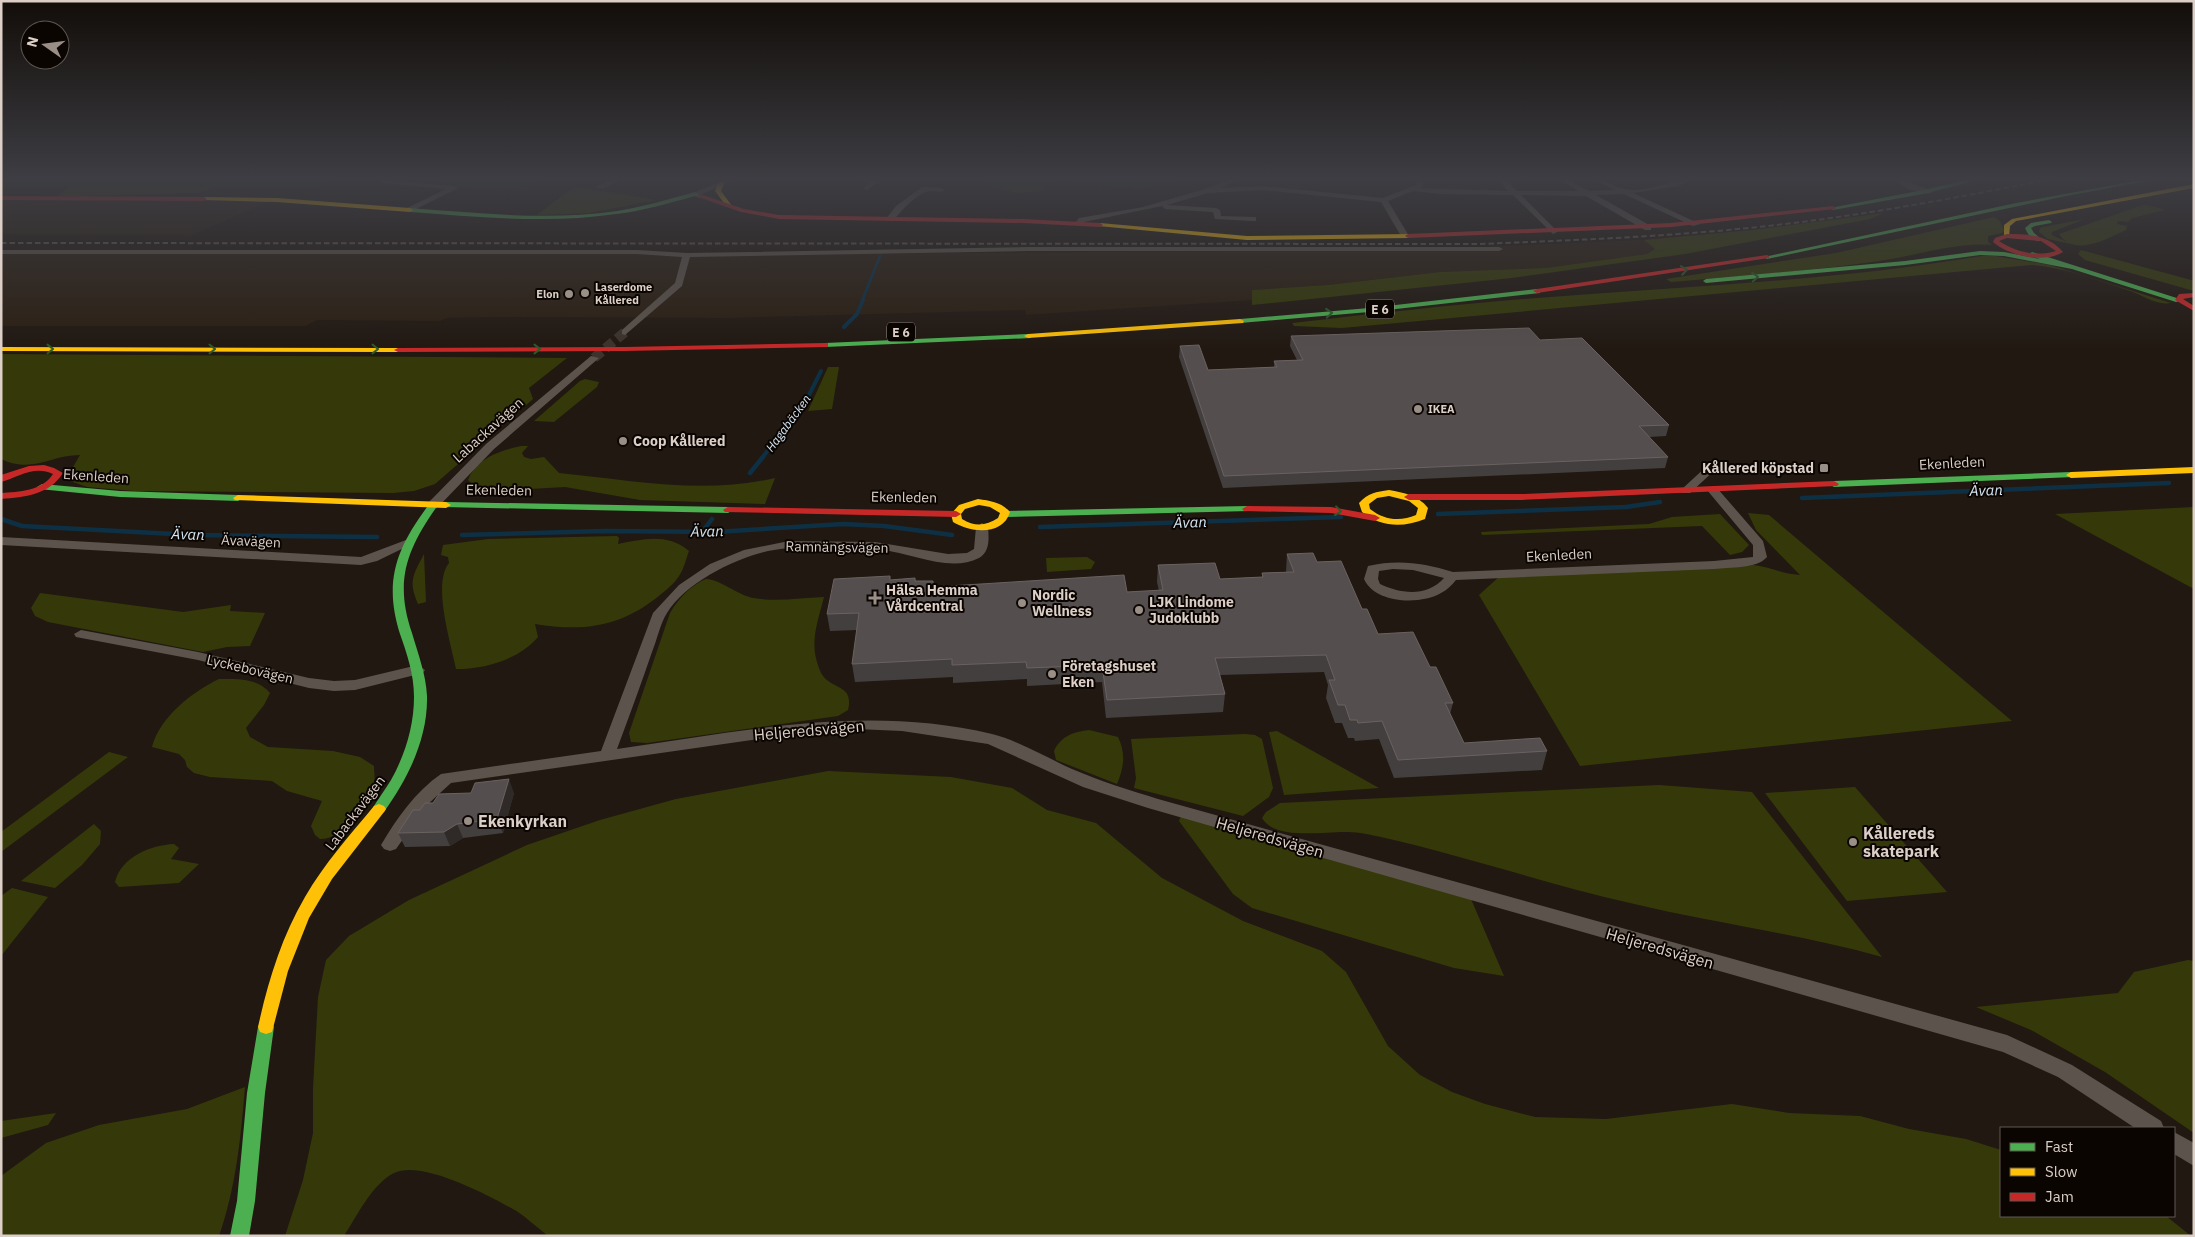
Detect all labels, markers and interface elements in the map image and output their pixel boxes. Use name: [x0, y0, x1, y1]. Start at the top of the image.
north arrow: [20, 20, 70, 70]
text: N: [22, 35, 42, 49]
one-way arrow: [1680, 265, 1689, 275]
one-way arrow: [1752, 272, 1760, 283]
place label: Laserdome Kållered: [595, 280, 652, 307]
place label: Elon: [536, 287, 559, 301]
marker: Laserdome Kållered: [579, 287, 591, 299]
marker: Elon: [563, 288, 575, 300]
road number: E 6: [1366, 300, 1394, 318]
one-way arrow: [1326, 308, 1334, 319]
road number: E 6: [887, 322, 915, 342]
one-way arrow: [46, 344, 54, 354]
one-way arrow: [209, 344, 217, 354]
one-way arrow: [372, 344, 379, 354]
one-way arrow: [534, 344, 542, 354]
water label: Hagabäcken: [762, 391, 814, 454]
street label: Labackavägen: [449, 394, 527, 466]
place label: IKEA: [1428, 402, 1455, 416]
marker: IKEA: [1412, 403, 1424, 415]
place label: Coop Kållered: [633, 432, 726, 450]
marker: Coop Kållered: [617, 435, 629, 447]
street label: Ekenleden: [1918, 452, 1986, 474]
place label: Kållered köpstad: [1702, 459, 1814, 477]
marker: Kållered köpstad: [1818, 462, 1830, 474]
street label: Ekenleden: [62, 465, 130, 487]
street label: Ekenleden: [466, 480, 532, 500]
water label: Ävan: [1968, 480, 2003, 500]
street label: Ekenleden: [871, 487, 937, 507]
one-way arrow: [1334, 505, 1342, 516]
water label: Ävan: [1172, 512, 1207, 532]
water label: Ävan: [689, 521, 724, 541]
water label: Ävan: [170, 524, 205, 544]
street label: Ävavägen: [221, 530, 281, 552]
street label: Ramnängsvägen: [785, 537, 889, 557]
street label: Ekenleden: [1525, 544, 1593, 566]
place label: Hälsa Hemma Vårdcentral: [886, 581, 978, 615]
place label: Nordic Wellness: [1032, 586, 1092, 620]
marker: Hälsa Hemma Vårdcentral: [868, 591, 882, 605]
place label: LJK Lindome Judoklubb: [1149, 593, 1234, 627]
marker: Nordic Wellness: [1016, 597, 1028, 609]
marker: LJK Lindome Judoklubb: [1133, 604, 1145, 616]
street label: Lyckebovägen: [205, 650, 295, 688]
place label: Företagshuset Eken: [1062, 657, 1156, 691]
marker: Företagshuset Eken: [1046, 668, 1058, 680]
street label: Heljeredsvägen: [753, 715, 865, 745]
street label: Labackavägen: [321, 772, 389, 854]
place label: Ekenkyrkan: [478, 811, 567, 831]
street label: Heljeredsvägen: [1214, 812, 1326, 862]
marker: Ekenkyrkan: [462, 815, 474, 827]
place label: Kållereds skatepark: [1863, 823, 1940, 861]
marker: Kållereds skatepark: [1847, 836, 1859, 848]
street label: Heljeredsvägen: [1604, 923, 1716, 973]
legend: [2000, 1127, 2175, 1217]
text: Fast: [2045, 1137, 2073, 1156]
text: Slow: [2045, 1162, 2078, 1181]
text: Jam: [2045, 1187, 2074, 1206]

